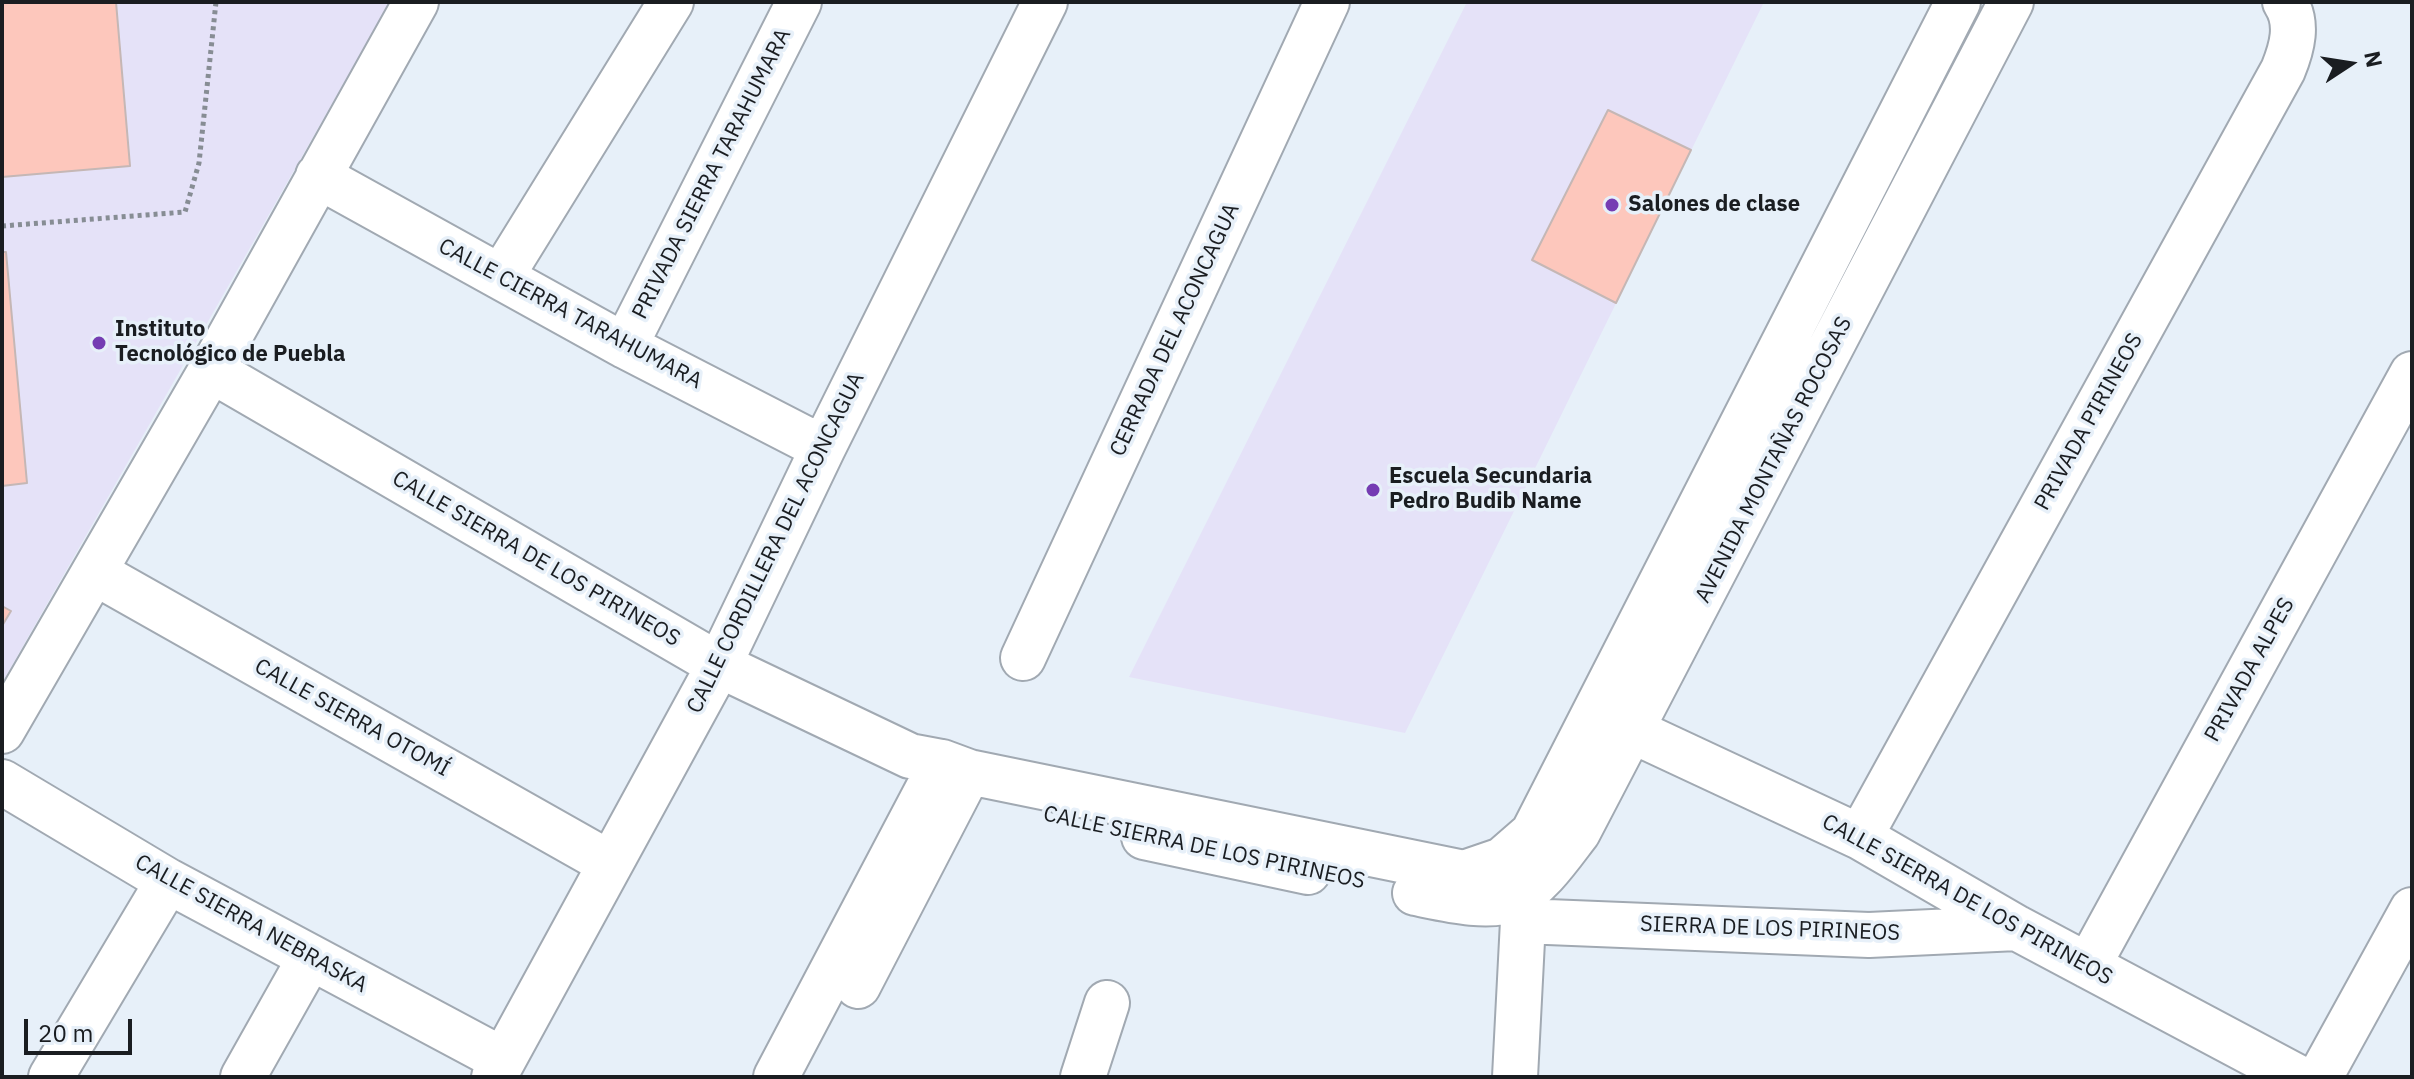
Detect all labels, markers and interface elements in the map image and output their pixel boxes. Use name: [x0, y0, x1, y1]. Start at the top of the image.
street label: PRIVADA SIERRA TARAHUMARA: [627, 24, 797, 324]
north arrow: [2310, 24, 2390, 104]
text: N: [2358, 48, 2390, 70]
place label: Salones de clase: [1628, 192, 1800, 218]
marker: Salones de clase: [1603, 196, 1621, 214]
street label: CERRADA DEL ACONCAGUA: [1105, 199, 1245, 461]
street label: CALLE CIERRA TARAHUMARA: [434, 233, 706, 395]
street label: AVENIDA MONTAÑAS ROCOSAS: [1690, 313, 1858, 607]
place label: Instituto Tecnológico de Puebla: [115, 317, 345, 368]
street label: PRIVADA PIRINEOS: [2029, 329, 2149, 515]
marker: Instituto Tecnológico de Puebla: [90, 334, 108, 352]
street label: CALLE CORDILLERA DEL ACONCAGUA: [682, 368, 870, 718]
place label: Escuela Secundaria Pedro Budib Name: [1389, 464, 1592, 516]
street label: CALLE SIERRA DE LOS PIRINEOS: [387, 466, 685, 652]
marker: Escuela Secundaria Pedro Budib Name: [1364, 481, 1382, 499]
street label: PRIVADA ALPES: [2200, 593, 2300, 747]
street label: CALLE SIERRA OTOMÍ: [250, 653, 454, 783]
street label: CALLE SIERRA DE LOS PIRINEOS: [1041, 801, 1367, 895]
street label: CALLE SIERRA DE LOS PIRINEOS: [1817, 809, 2117, 991]
street label: CALLE SIERRA NEBRASKA: [130, 849, 372, 999]
street label: SIERRA DE LOS PIRINEOS: [1639, 911, 1901, 947]
scale bar: [28, 1003, 136, 1053]
text: 20 m: [38, 1017, 93, 1049]

